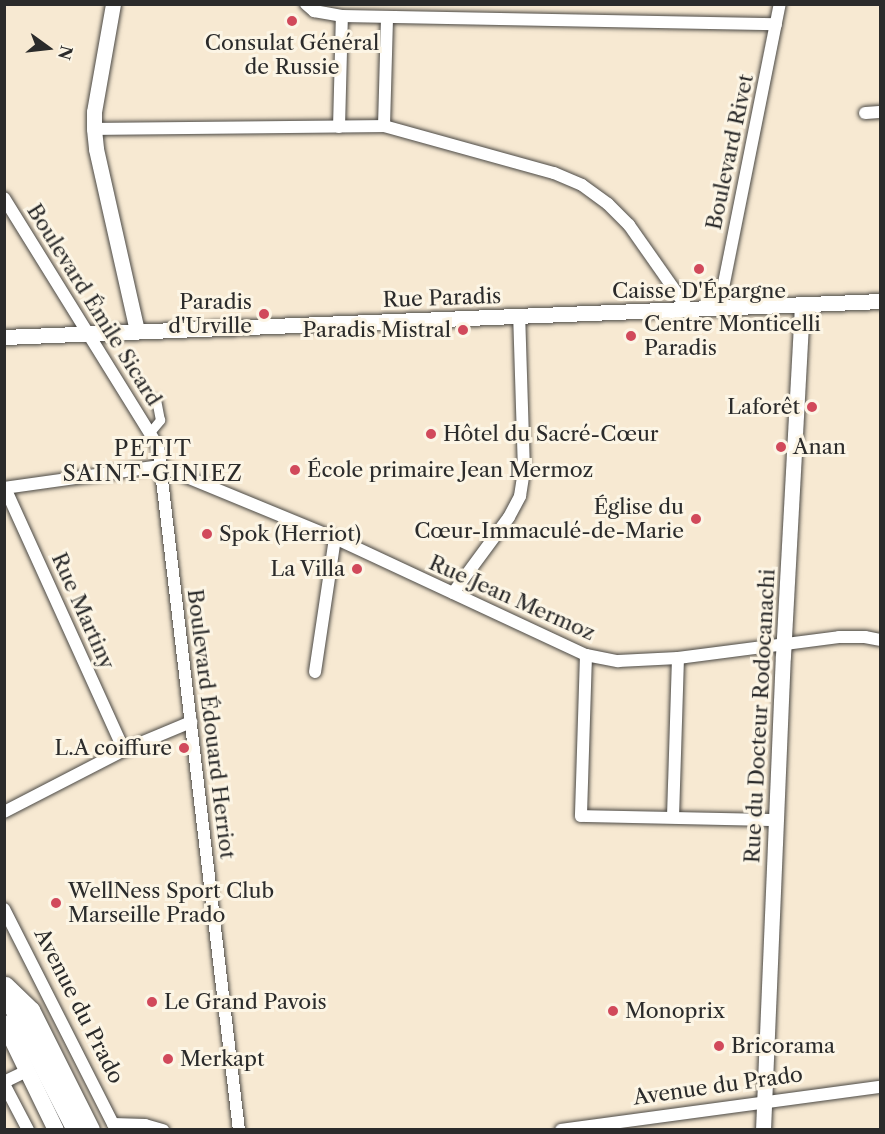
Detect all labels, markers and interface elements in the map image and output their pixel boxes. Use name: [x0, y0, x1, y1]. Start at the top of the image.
marker: Consulat Général de Russie: [285, 14, 299, 28]
north arrow: [18, 18, 78, 78]
place label: Consulat Général de Russie: [205, 30, 379, 80]
text: N: [54, 43, 77, 62]
street label: Boulevard Rivet: [701, 72, 759, 232]
street label: Boulevard Émile Sicard: [21, 199, 167, 411]
marker: Caisse D'Épargne: [692, 262, 706, 276]
place label: Caisse D'Épargne: [612, 278, 786, 304]
street label: Rue Paradis: [382, 283, 502, 313]
place label: Paradis d'Urville: [168, 289, 252, 339]
marker: Paradis d'Urville: [257, 307, 271, 321]
place label: Centre Monticelli Paradis: [644, 311, 821, 361]
place label: Paradis Mistral: [303, 317, 451, 343]
marker: Paradis Mistral: [456, 323, 470, 337]
marker: Centre Monticelli Paradis: [622, 327, 640, 345]
place label: Laforêt: [727, 394, 800, 420]
marker: Laforêt: [805, 400, 819, 414]
place label: Hôtel du Sacré-Cœur: [443, 421, 659, 447]
marker: Hôtel du Sacré-Cœur: [424, 427, 438, 441]
place label: Anan: [793, 434, 846, 460]
district label: PETIT SAINT-GINIEZ: [63, 435, 243, 487]
marker: Anan: [774, 440, 788, 454]
place label: École primaire Jean Mermoz: [307, 457, 593, 483]
marker: École primaire Jean Mermoz: [288, 463, 302, 477]
place label: Église du Cœur-Immaculé-de-Marie: [414, 494, 684, 544]
marker: Église du Cœur-Immaculé-de-Marie: [689, 512, 703, 526]
place label: Spok (Herriot): [219, 521, 361, 547]
marker: Spok (Herriot): [200, 527, 214, 541]
street label: Rue Martiny: [46, 549, 120, 673]
street label: Rue Jean Mermoz: [425, 550, 599, 646]
place label: La Villa: [269, 556, 345, 582]
marker: La Villa: [350, 562, 364, 576]
street label: Rue du Docteur Rodocanachi: [740, 568, 780, 864]
street label: Boulevard Édouard Herriot: [182, 588, 240, 860]
place label: L.A coiffure: [54, 735, 172, 761]
marker: L.A coiffure: [177, 741, 191, 755]
place label: WellNess Sport Club Marseille Prado: [68, 878, 274, 928]
marker: WellNess Sport Club Marseille Prado: [49, 896, 63, 910]
street label: Avenue du Prado: [29, 924, 129, 1088]
place label: Le Grand Pavois: [164, 989, 327, 1015]
marker: Le Grand Pavois: [145, 995, 159, 1009]
place label: Monoprix: [625, 998, 725, 1024]
marker: Monoprix: [606, 1004, 620, 1018]
place label: Bricorama: [731, 1033, 835, 1059]
marker: Bricorama: [712, 1039, 726, 1053]
place label: Merkapt: [180, 1046, 264, 1072]
marker: Merkapt: [161, 1052, 175, 1066]
street label: Avenue du Prado: [632, 1062, 804, 1110]

